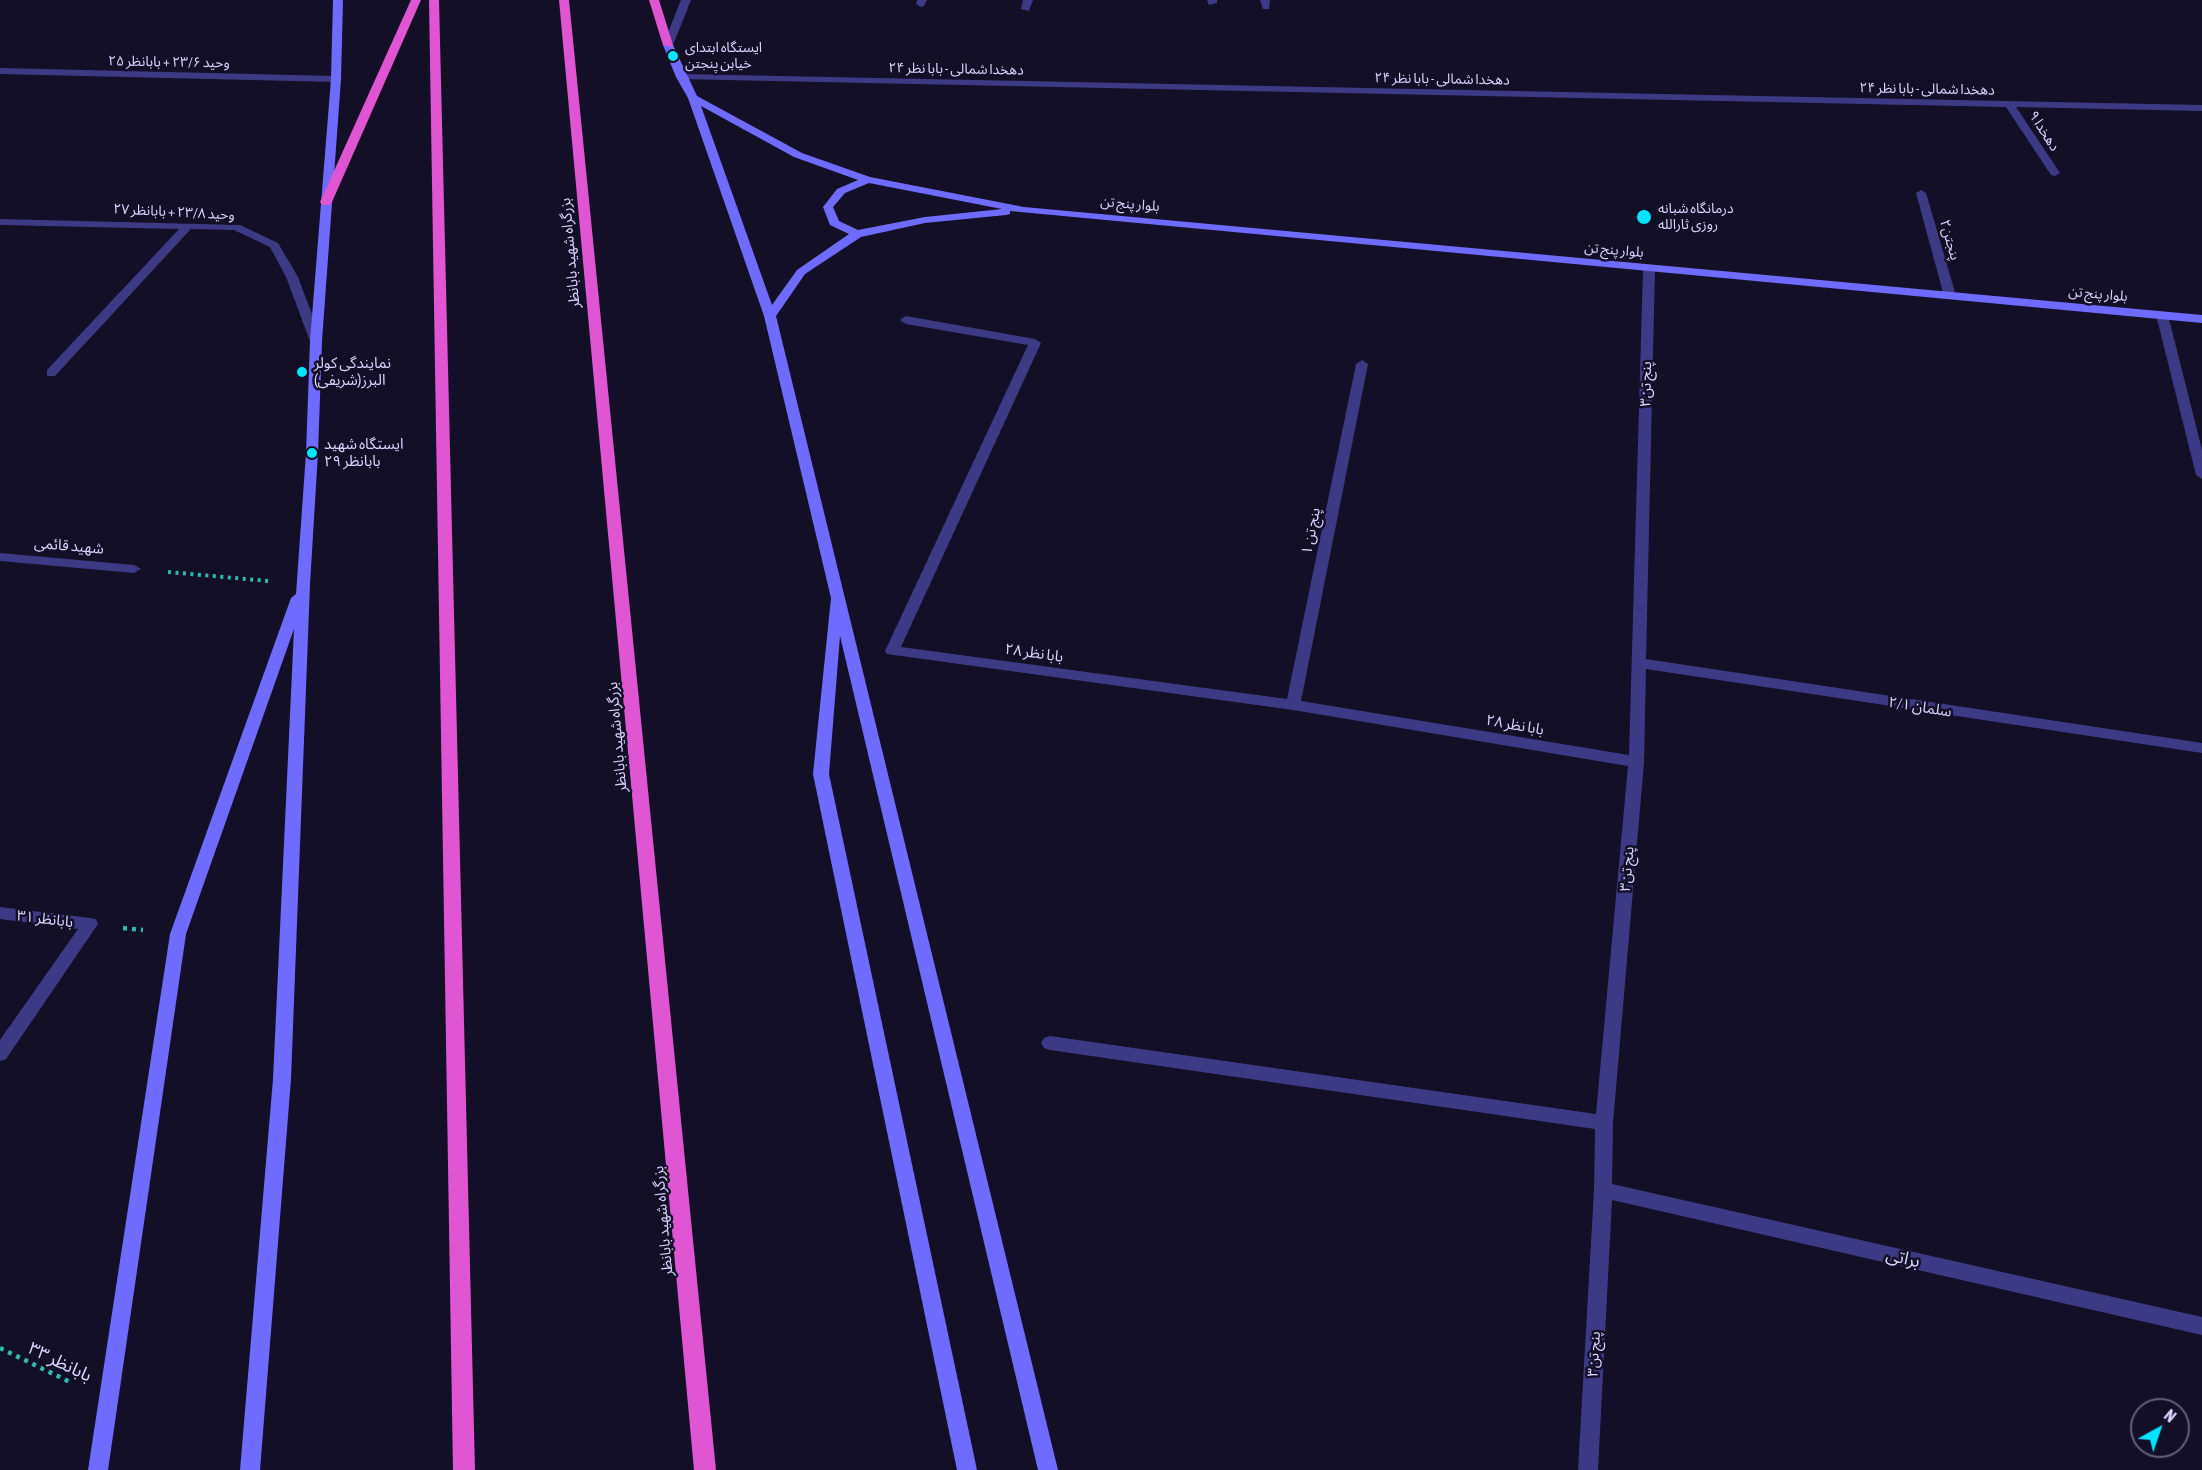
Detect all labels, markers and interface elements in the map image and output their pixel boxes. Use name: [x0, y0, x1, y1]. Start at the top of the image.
place label: ایستگاه ابتدای خیابن پنجتن: [685, 40, 762, 72]
marker: ایستگاه ابتدای خیابن پنجتن: [666, 49, 680, 63]
street label: وحید ۲۳/۶ + بابانظر ۲۵: [108, 53, 230, 71]
street label: دهخدا شمالی - بابا نظر ۲۴: [888, 59, 1024, 79]
street label: دهخدا شمالی - بابا نظر ۲۴: [1374, 69, 1510, 89]
street label: دهخدا شمالی - بابا نظر ۲۴: [1859, 79, 1995, 99]
street label: دهخدا ۹: [2025, 108, 2063, 154]
street label: بلوار پنج تن: [1100, 193, 1160, 215]
street label: بزرگراه شهید بابانظر: [556, 197, 584, 309]
street label: وحید ۲۳/۸ + بابانظر ۲۷: [113, 200, 235, 224]
place label: درمانگاه شبانه روزی ثارالله: [1658, 201, 1734, 234]
marker: درمانگاه شبانه روزی ثارالله: [1635, 208, 1653, 226]
street label: پنجتن۲: [1936, 218, 1964, 262]
street label: بلوار پنج تن: [1584, 239, 1644, 261]
street label: بلوار پنج تن: [2068, 283, 2128, 305]
place label: نمایندگی کولر البرز(شریفی): [314, 354, 391, 389]
street label: پنج تن۳: [1637, 361, 1655, 407]
marker: نمایندگی کولر البرز(شریفی): [295, 365, 309, 379]
place label: ایستگاه شهید بابانظر ۲۹: [324, 435, 403, 470]
marker: ایستگاه شهید بابانظر ۲۹: [305, 446, 319, 460]
street label: پنج تن ۱: [1298, 506, 1324, 556]
street label: شهید قائمی: [33, 534, 105, 558]
street label: بابا نظر ۲۸: [1004, 640, 1064, 666]
street label: بزرگراه شهید بابانظر: [603, 681, 631, 793]
street label: سلمان ۲/۱: [1887, 693, 1953, 721]
street label: بابا نظر ۲۸: [1485, 711, 1545, 739]
street label: پنج تن۳: [1616, 846, 1638, 892]
street label: بابانظر ۳۱: [16, 907, 74, 931]
street label: بزرگراه شهید بابانظر: [649, 1165, 677, 1277]
street label: براتی: [1884, 1244, 1922, 1272]
street label: پنج تن۳: [1584, 1331, 1604, 1377]
street label: بابانظر ۳۳: [25, 1337, 95, 1387]
north arrow: [2130, 1398, 2190, 1458]
text: N: [2161, 1406, 2180, 1426]

